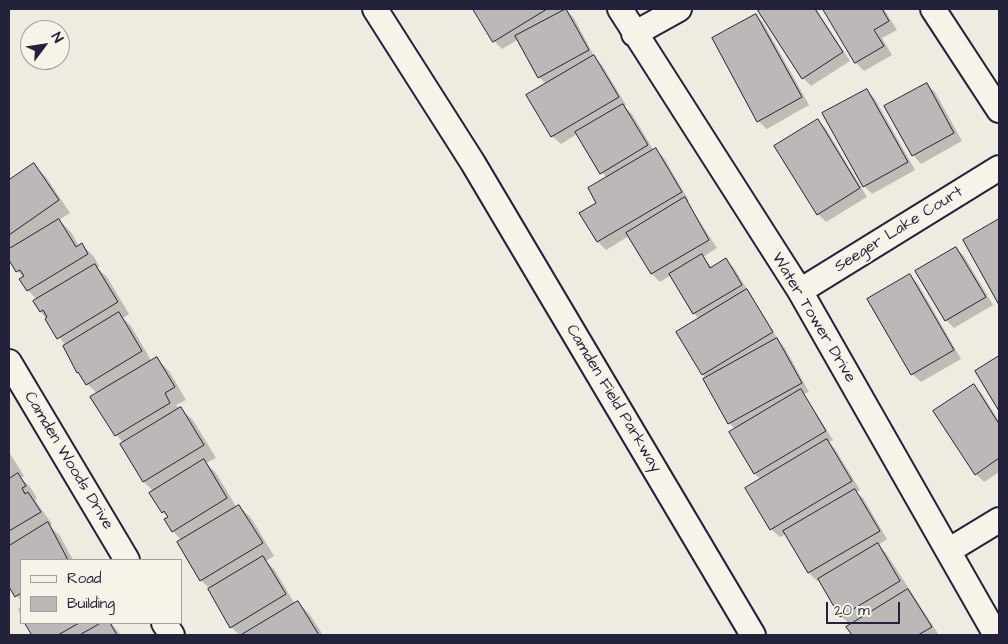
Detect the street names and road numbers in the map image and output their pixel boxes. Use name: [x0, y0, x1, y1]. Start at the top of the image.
street label: Seeger Lake Court: [831, 183, 967, 277]
street label: Water Tower Drive: [767, 250, 859, 386]
street label: Camden Field Parkway: [561, 321, 665, 477]
street label: Camden Woods Drive: [19, 389, 117, 533]

